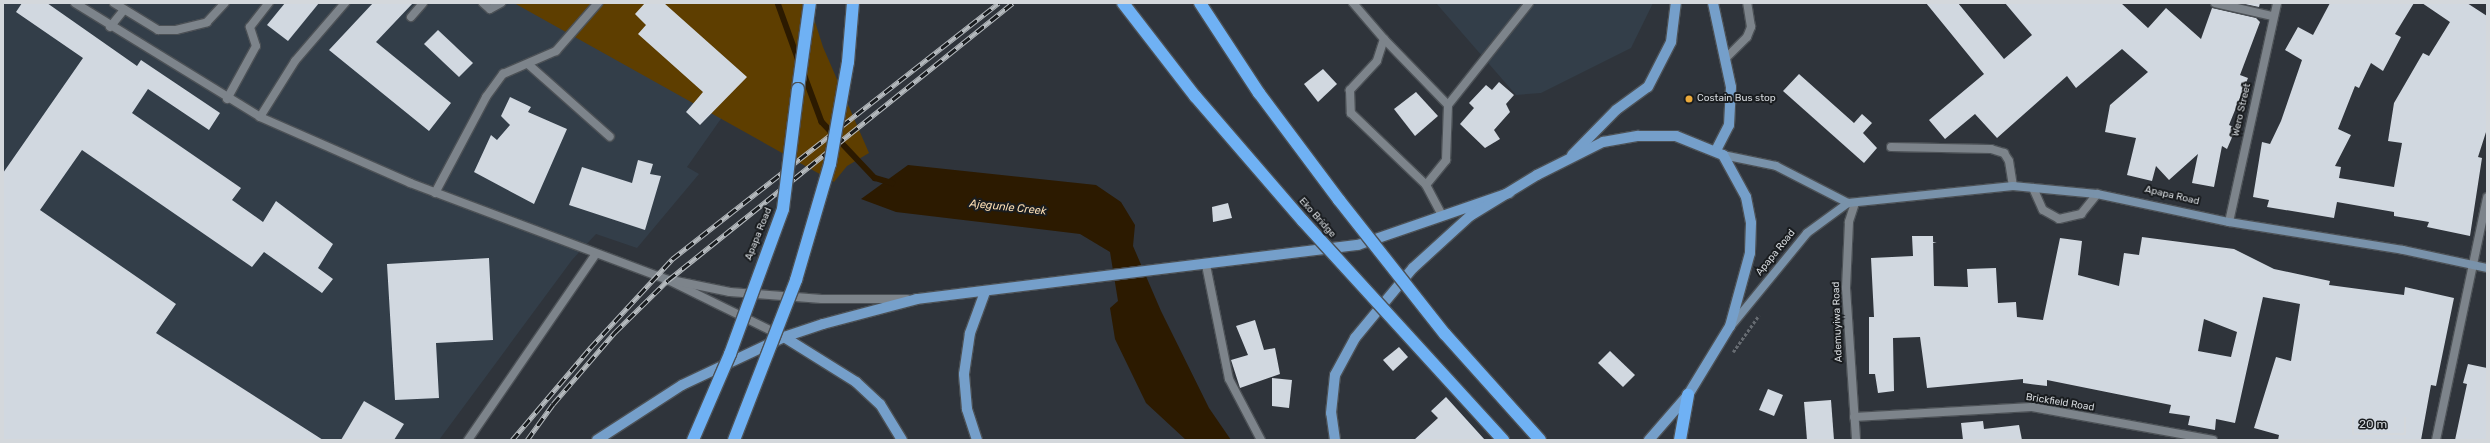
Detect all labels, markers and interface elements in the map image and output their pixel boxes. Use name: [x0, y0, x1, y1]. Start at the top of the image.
street label: Wero Street: [2230, 82, 2254, 138]
place label: Costain Bus stop: [1697, 93, 1776, 105]
marker: Costain Bus stop: [1684, 94, 1694, 104]
street label: Apapa Road: [2143, 184, 2201, 208]
street label: Eko Bridge: [1296, 196, 1338, 240]
water label: Ajegunle Creek: [969, 197, 1047, 219]
street label: Apapa Road: [743, 206, 775, 262]
street label: Apapa Road: [1754, 228, 1798, 278]
street label: Ademuyiwa Road: [1831, 282, 1845, 362]
street label: Brickfield Road: [2025, 392, 2095, 414]
scale bar: [2354, 409, 2408, 435]
text: 20 m: [2359, 417, 2387, 431]

